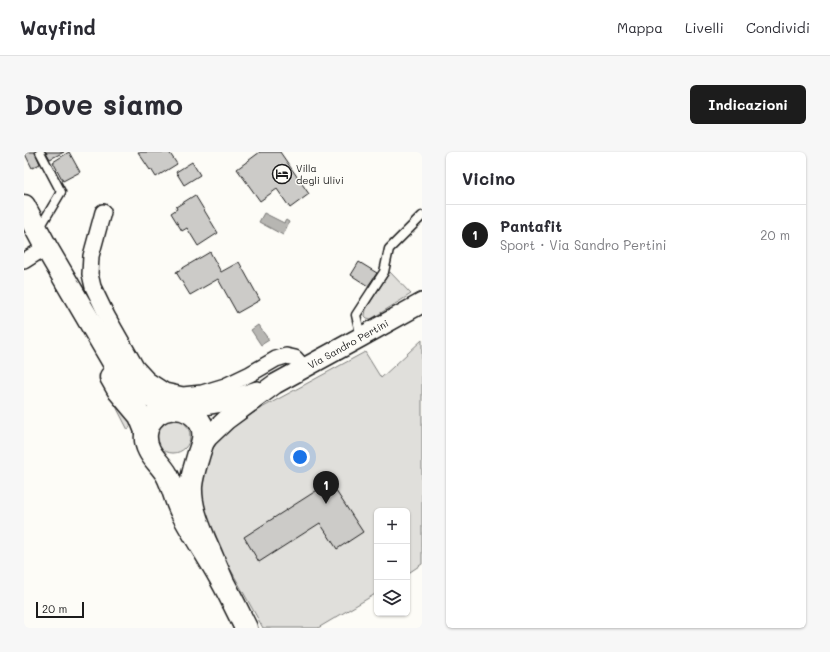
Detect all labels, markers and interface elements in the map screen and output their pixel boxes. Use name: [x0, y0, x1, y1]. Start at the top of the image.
text: Wayfind: [20, 15, 96, 40]
text: Mappa: [617, 18, 663, 37]
text: Livelli: [685, 18, 724, 37]
text: Condividi: [746, 18, 810, 37]
button: Indicazioni: [690, 85, 806, 124]
text: Dove siamo: [24, 86, 183, 122]
place label: Villa degli Ulivi: [296, 161, 344, 187]
hotel icon: Villa degli Ulivi: [271, 163, 293, 185]
text: Vicino: [462, 167, 515, 189]
text: Pantafit: [500, 216, 562, 236]
text: 1: [472, 226, 478, 243]
text: 20 m: [760, 226, 790, 243]
text: Sport · Via Sandro Pertini: [500, 236, 667, 253]
street label: Via Sandro Pertini: [305, 316, 391, 372]
your location: [290, 447, 310, 467]
pin: 1: [313, 471, 339, 504]
map controls: [374, 508, 410, 616]
button: +: [374, 508, 410, 544]
button: −: [374, 544, 410, 580]
button: layers: [374, 580, 410, 616]
scale bar: [36, 600, 84, 619]
text: 20 m: [42, 601, 67, 616]

